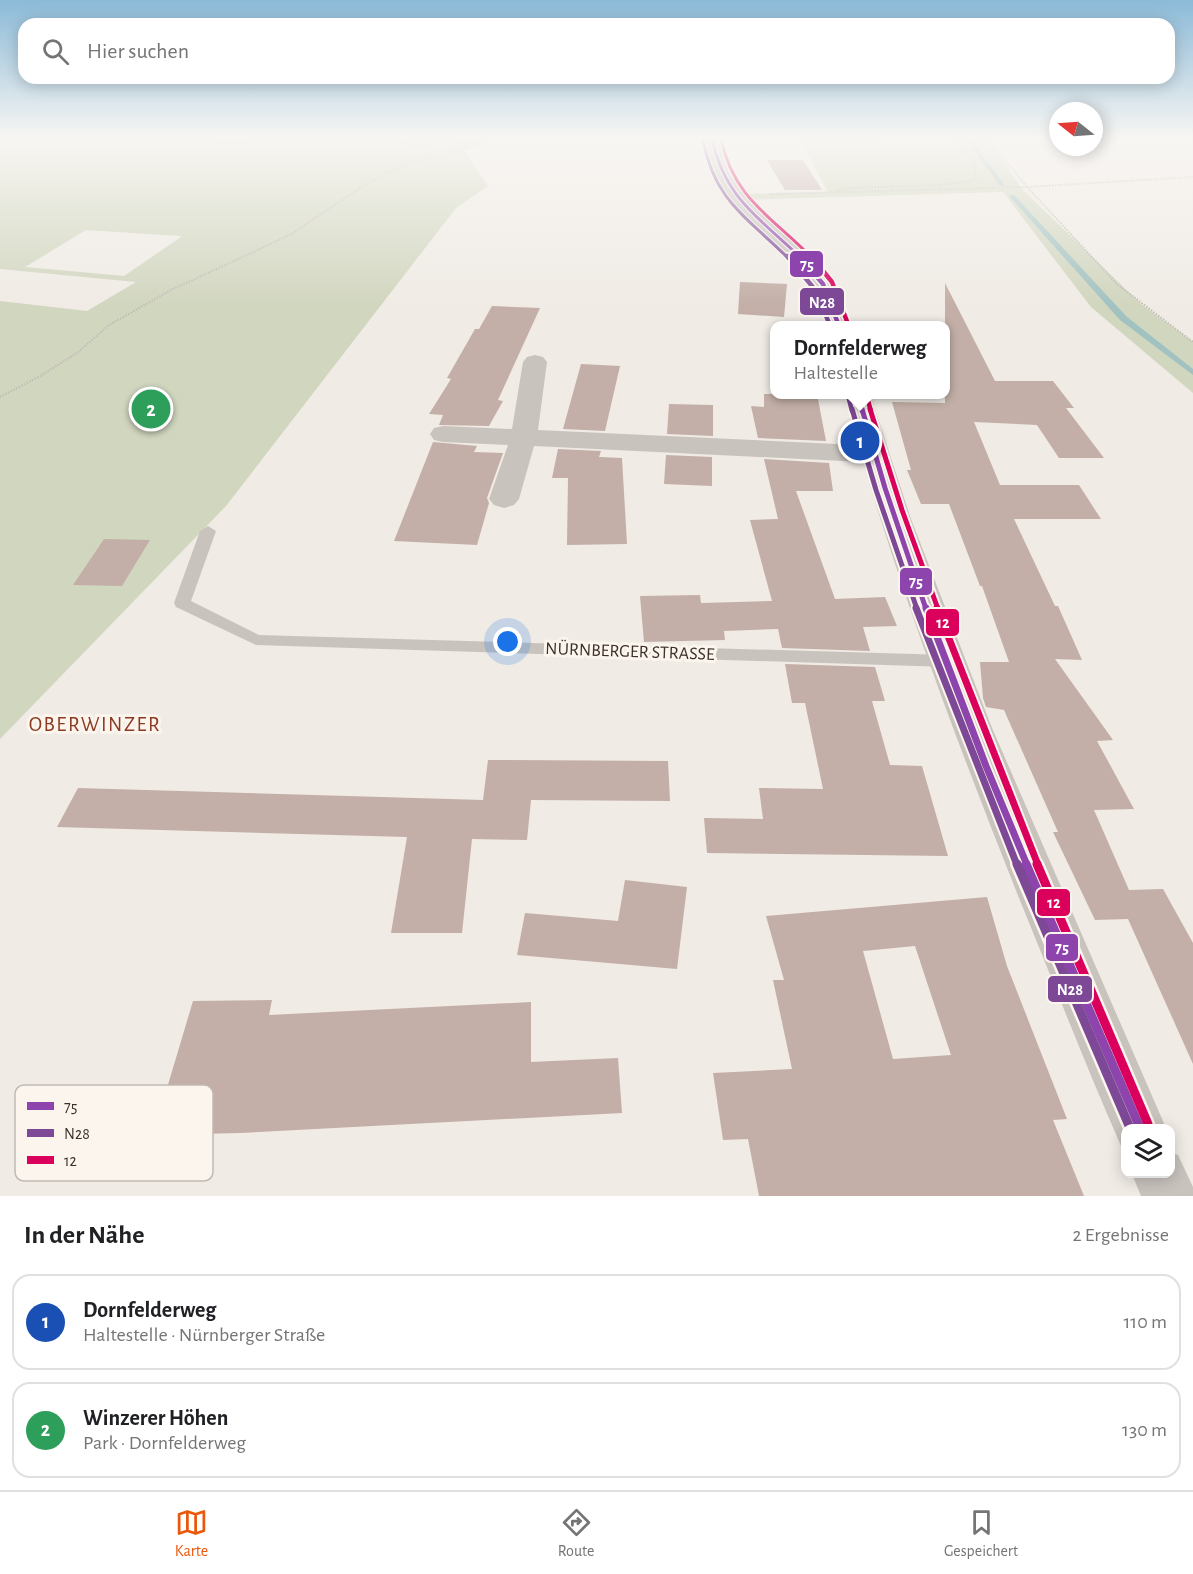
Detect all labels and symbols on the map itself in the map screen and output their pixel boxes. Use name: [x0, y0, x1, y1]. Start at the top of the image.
north arrow: [1049, 102, 1103, 156]
line badge: 75: [789, 250, 824, 278]
text: 75: [800, 257, 814, 273]
line badge: N28: [799, 287, 845, 316]
text: N28: [809, 295, 835, 311]
pin: 2: [132, 386, 170, 432]
pin: 1: [840, 418, 880, 464]
line badge: 75: [899, 567, 933, 596]
text: 75: [909, 574, 923, 590]
line badge: 12: [925, 608, 960, 637]
text: 12: [936, 615, 950, 631]
your location: [493, 627, 522, 656]
street label: NÜRNBERGER STRASSE: [545, 638, 715, 664]
district label: OBERWINZER: [29, 714, 161, 735]
line badge: 12: [1036, 888, 1071, 917]
text: 12: [1047, 895, 1061, 911]
line badge: 75: [1045, 933, 1079, 962]
text: 75: [1055, 940, 1069, 956]
line badge: N28: [1047, 975, 1093, 1003]
text: N28: [1057, 982, 1083, 998]
legend: [15, 1085, 213, 1181]
text: 75: [64, 1099, 77, 1115]
text: N28: [64, 1126, 90, 1142]
text: 12: [64, 1153, 77, 1169]

